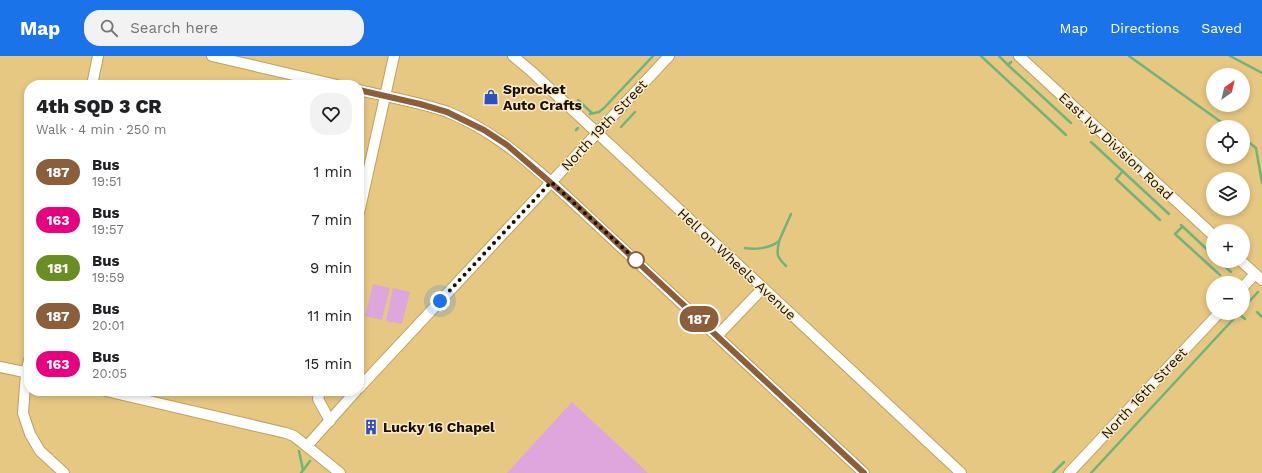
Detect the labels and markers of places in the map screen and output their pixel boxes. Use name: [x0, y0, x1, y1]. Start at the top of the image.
place label: Sprocket Auto Crafts: [503, 81, 583, 113]
shop icon: Sprocket Auto Crafts: [482, 88, 500, 106]
unlabelled marker: [627, 251, 645, 269]
building icon: Lucky 16 Chapel: [362, 418, 380, 436]
place label: Lucky 16 Chapel: [383, 419, 495, 435]

